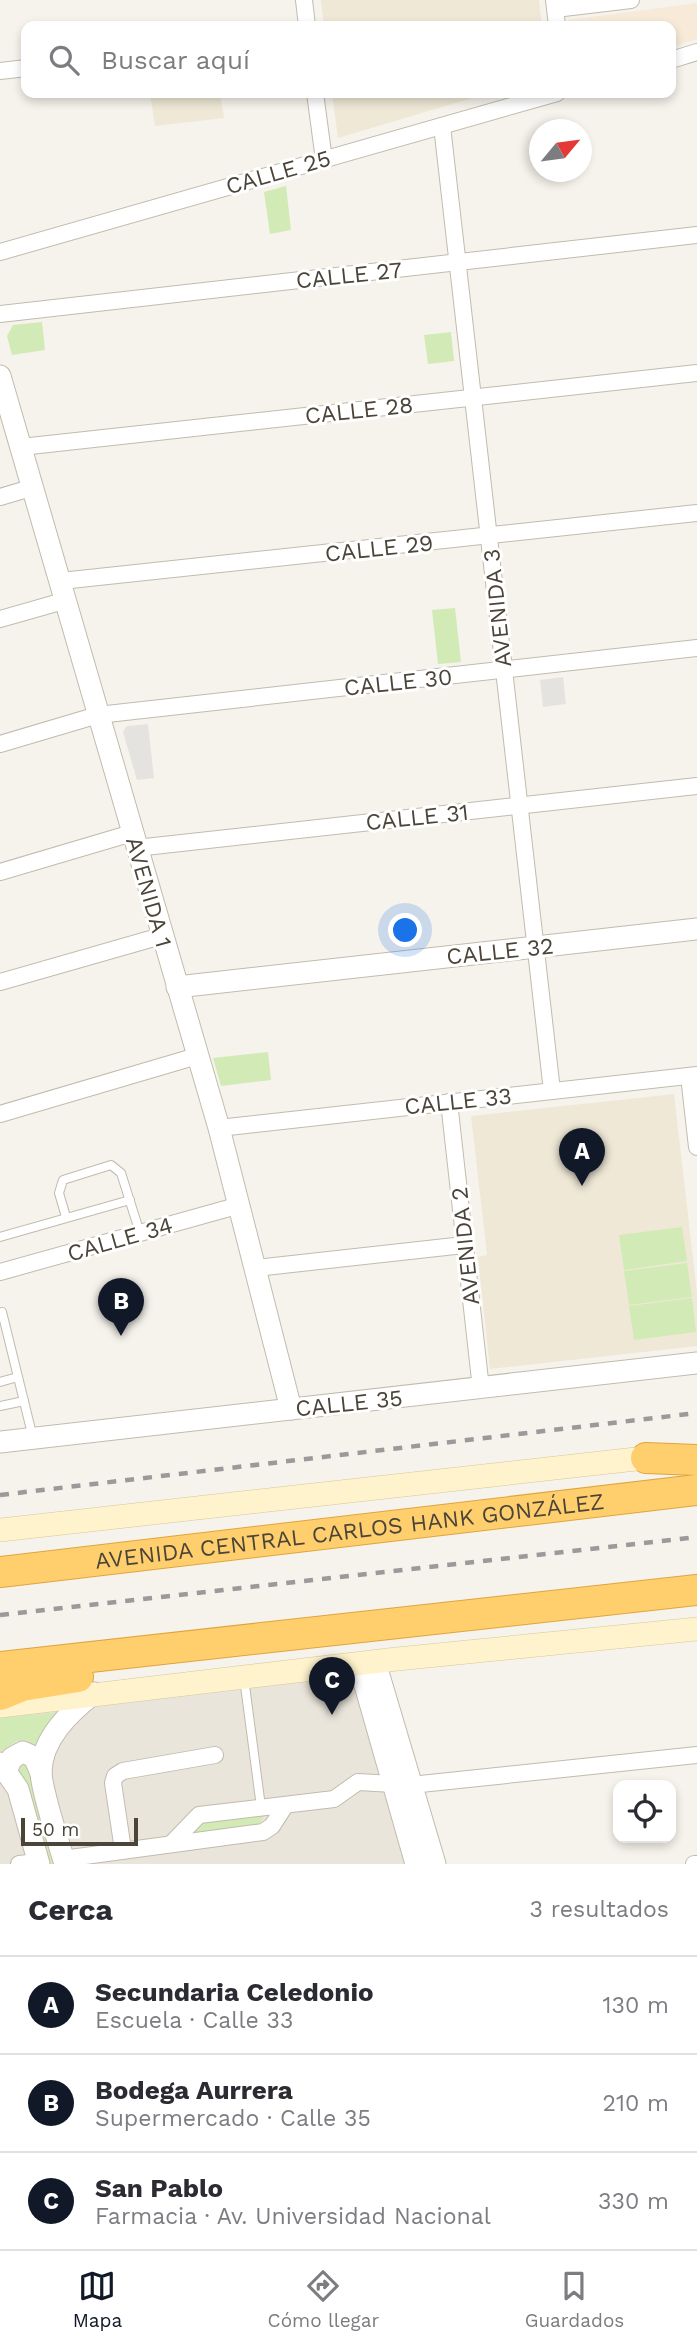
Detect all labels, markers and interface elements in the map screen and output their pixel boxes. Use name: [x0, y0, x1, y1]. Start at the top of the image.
search box: [21, 21, 676, 98]
icon: search: [45, 41, 83, 79]
text: Buscar aquí: [101, 45, 250, 75]
north arrow: [529, 119, 592, 182]
street label: CALLE 25: [223, 145, 334, 200]
street label: CALLE 27: [295, 256, 404, 295]
street label: CALLE 28: [304, 391, 414, 430]
street label: CALLE 29: [324, 529, 434, 568]
street label: AVENIDA 3: [478, 548, 517, 668]
street label: CALLE 30: [343, 663, 454, 702]
street label: CALLE 31: [364, 799, 470, 836]
street label: AVENIDA 1: [120, 834, 177, 951]
your location: [388, 913, 422, 947]
street label: CALLE 32: [445, 932, 555, 971]
street label: CALLE 33: [403, 1082, 513, 1121]
pin: A: [559, 1128, 605, 1186]
street label: AVENIDA 2: [446, 1186, 485, 1306]
street label: CALLE 34: [64, 1212, 176, 1267]
pin: B: [98, 1278, 144, 1336]
street label: CALLE 35: [294, 1384, 404, 1423]
street label: AVENIDA CENTRAL CARLOS HANK GONZÁLEZ: [94, 1488, 606, 1575]
pin: C: [309, 1657, 355, 1715]
map controls: [613, 1780, 676, 1843]
button: locate: [613, 1780, 676, 1843]
scale bar: [21, 1815, 138, 1847]
text: 50 m: [32, 1818, 79, 1841]
text: Cerca: [28, 1892, 113, 1927]
text: 3 resultados: [530, 1896, 669, 1923]
text: Secundaria Celedonio: [95, 1977, 374, 2007]
text: A: [43, 1992, 59, 2019]
text: 130 m: [603, 1992, 669, 2019]
text: Escuela · Calle 33: [95, 2007, 293, 2034]
text: Bodega Aurrera: [95, 2075, 293, 2105]
text: B: [43, 2090, 59, 2117]
text: 210 m: [603, 2090, 669, 2117]
text: Supermercado · Calle 35: [95, 2105, 371, 2132]
text: San Pablo: [95, 2173, 223, 2203]
text: C: [43, 2188, 59, 2215]
text: 330 m: [598, 2188, 669, 2215]
text: Farmacia · Av. Universidad Nacional: [95, 2203, 491, 2230]
tab: Mapa: [73, 2267, 122, 2332]
tab: Cómo llegar: [268, 2267, 379, 2332]
tab: Guardados: [525, 2267, 624, 2332]

